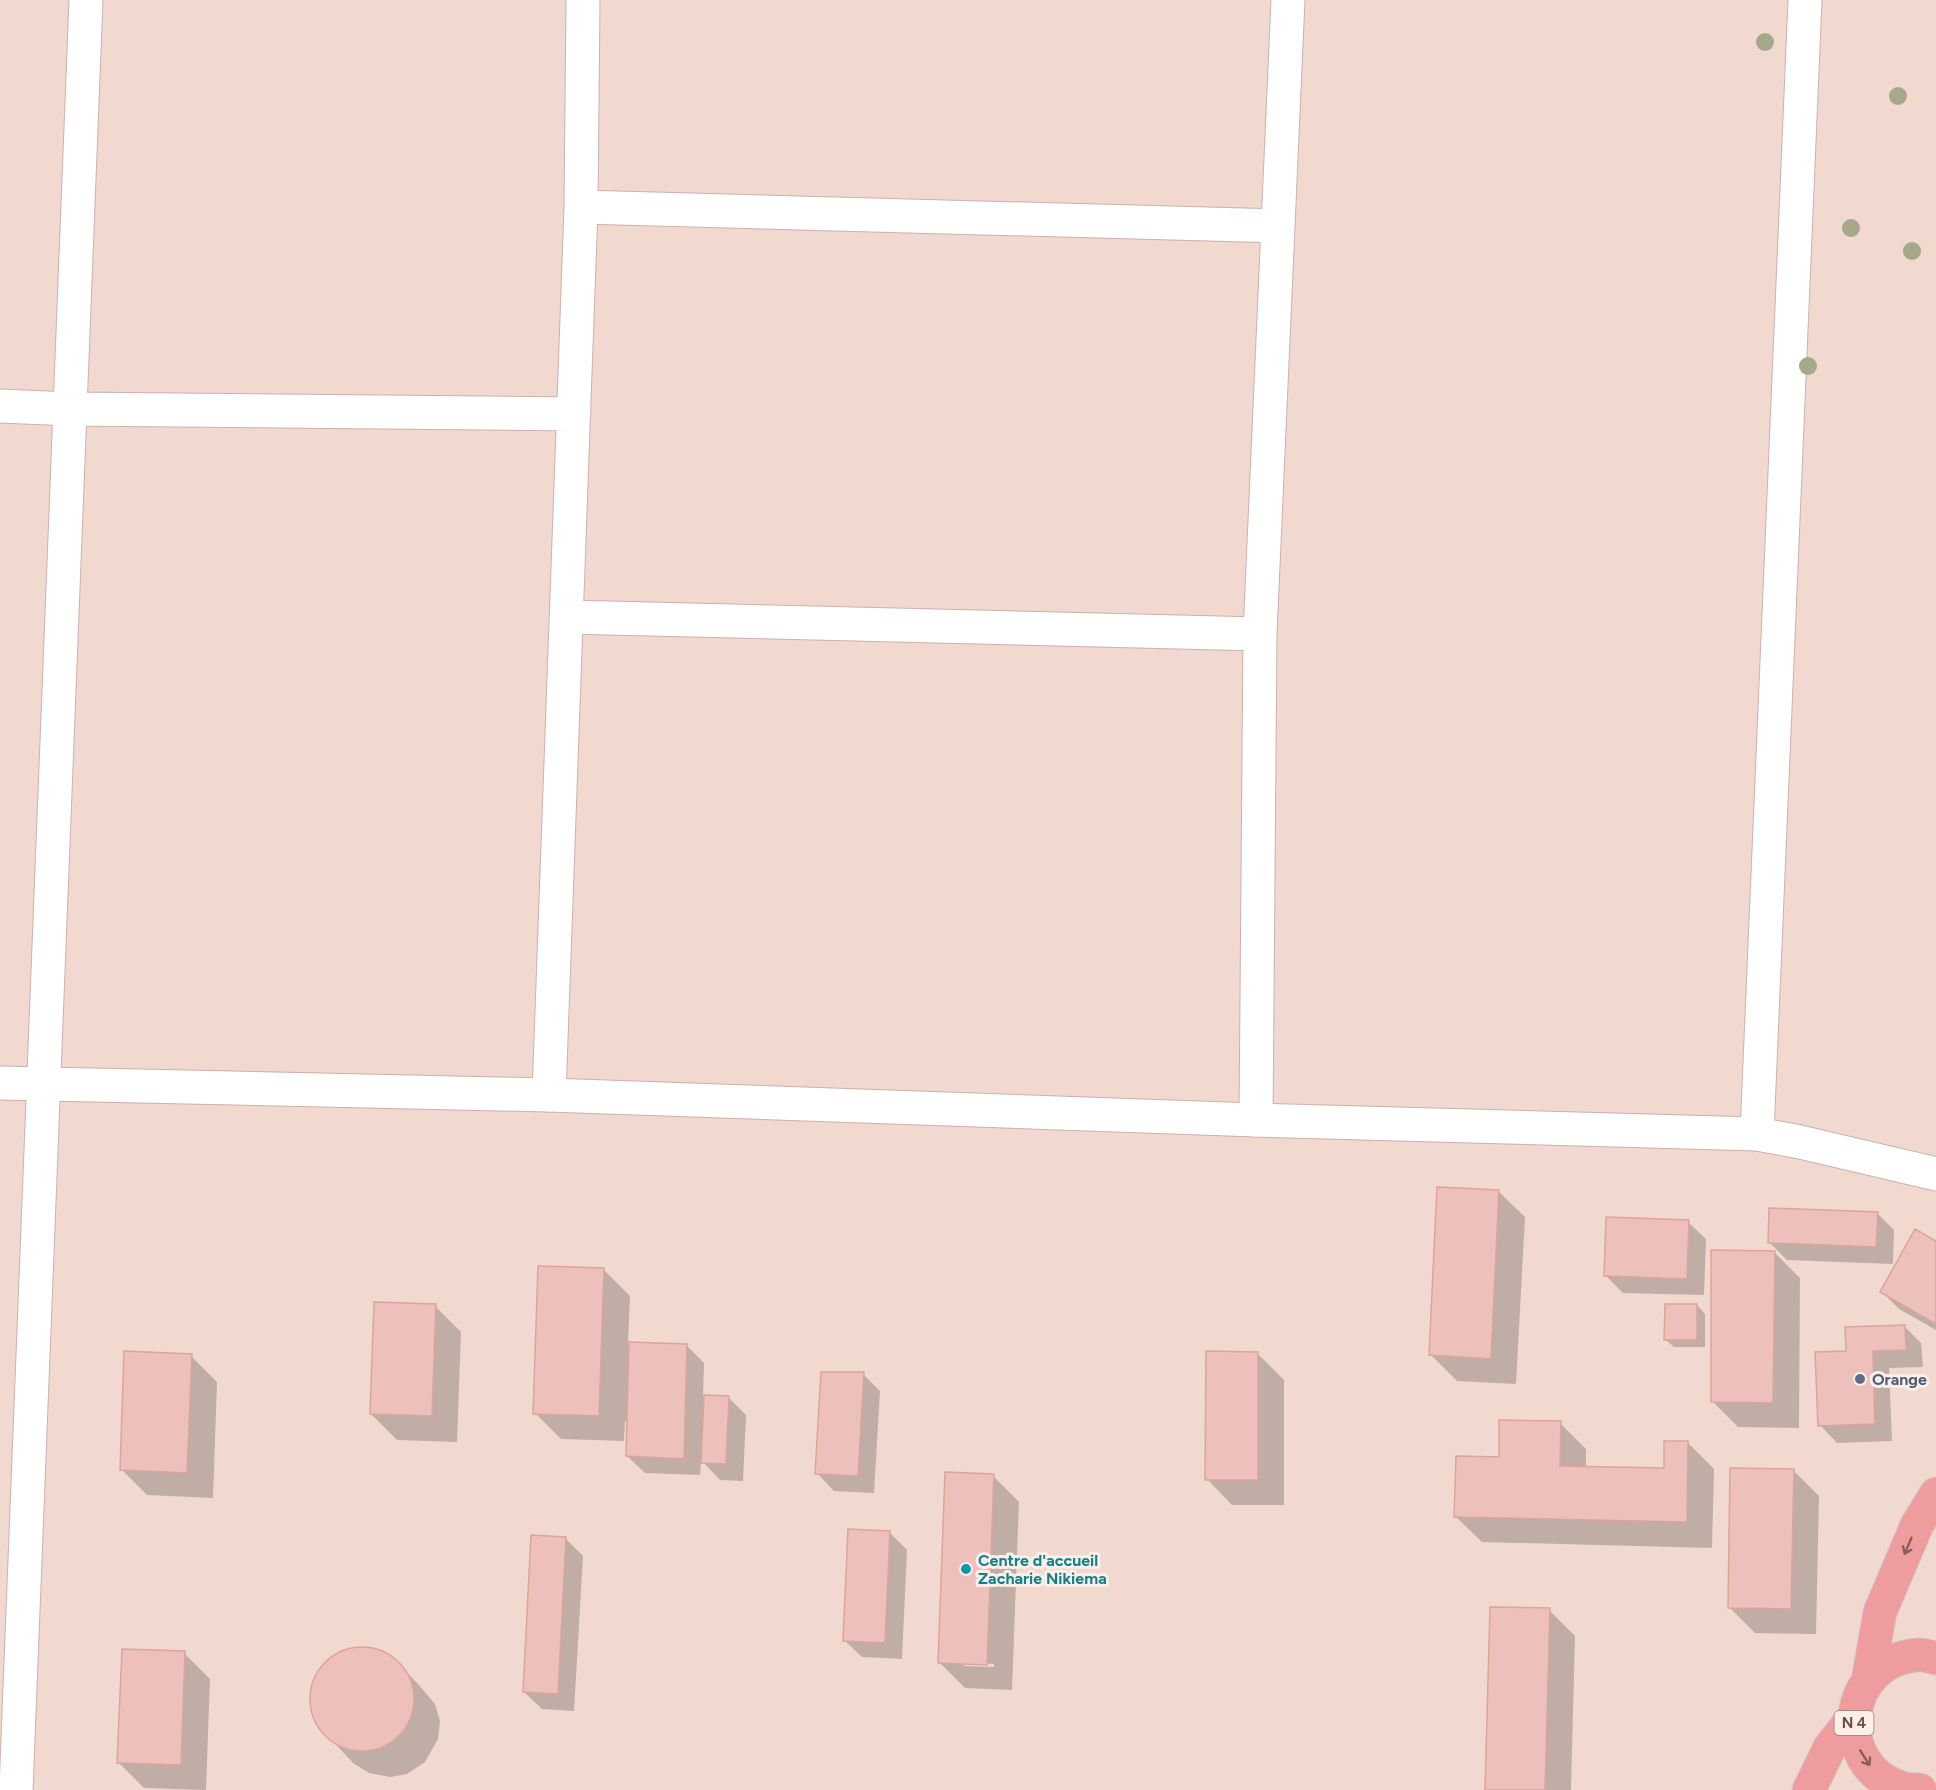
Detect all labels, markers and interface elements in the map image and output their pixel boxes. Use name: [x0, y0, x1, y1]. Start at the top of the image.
place label: Orange: [1872, 1370, 1927, 1389]
marker: Orange: [1853, 1372, 1867, 1386]
one-way arrow: [1902, 1536, 1913, 1554]
place label: Centre d'accueil Zacharie Nikiema: [978, 1551, 1107, 1588]
marker: Centre d'accueil Zacharie Nikiema: [959, 1562, 973, 1576]
road number: N 4: [1834, 1711, 1874, 1735]
one-way arrow: [1859, 1749, 1871, 1766]

